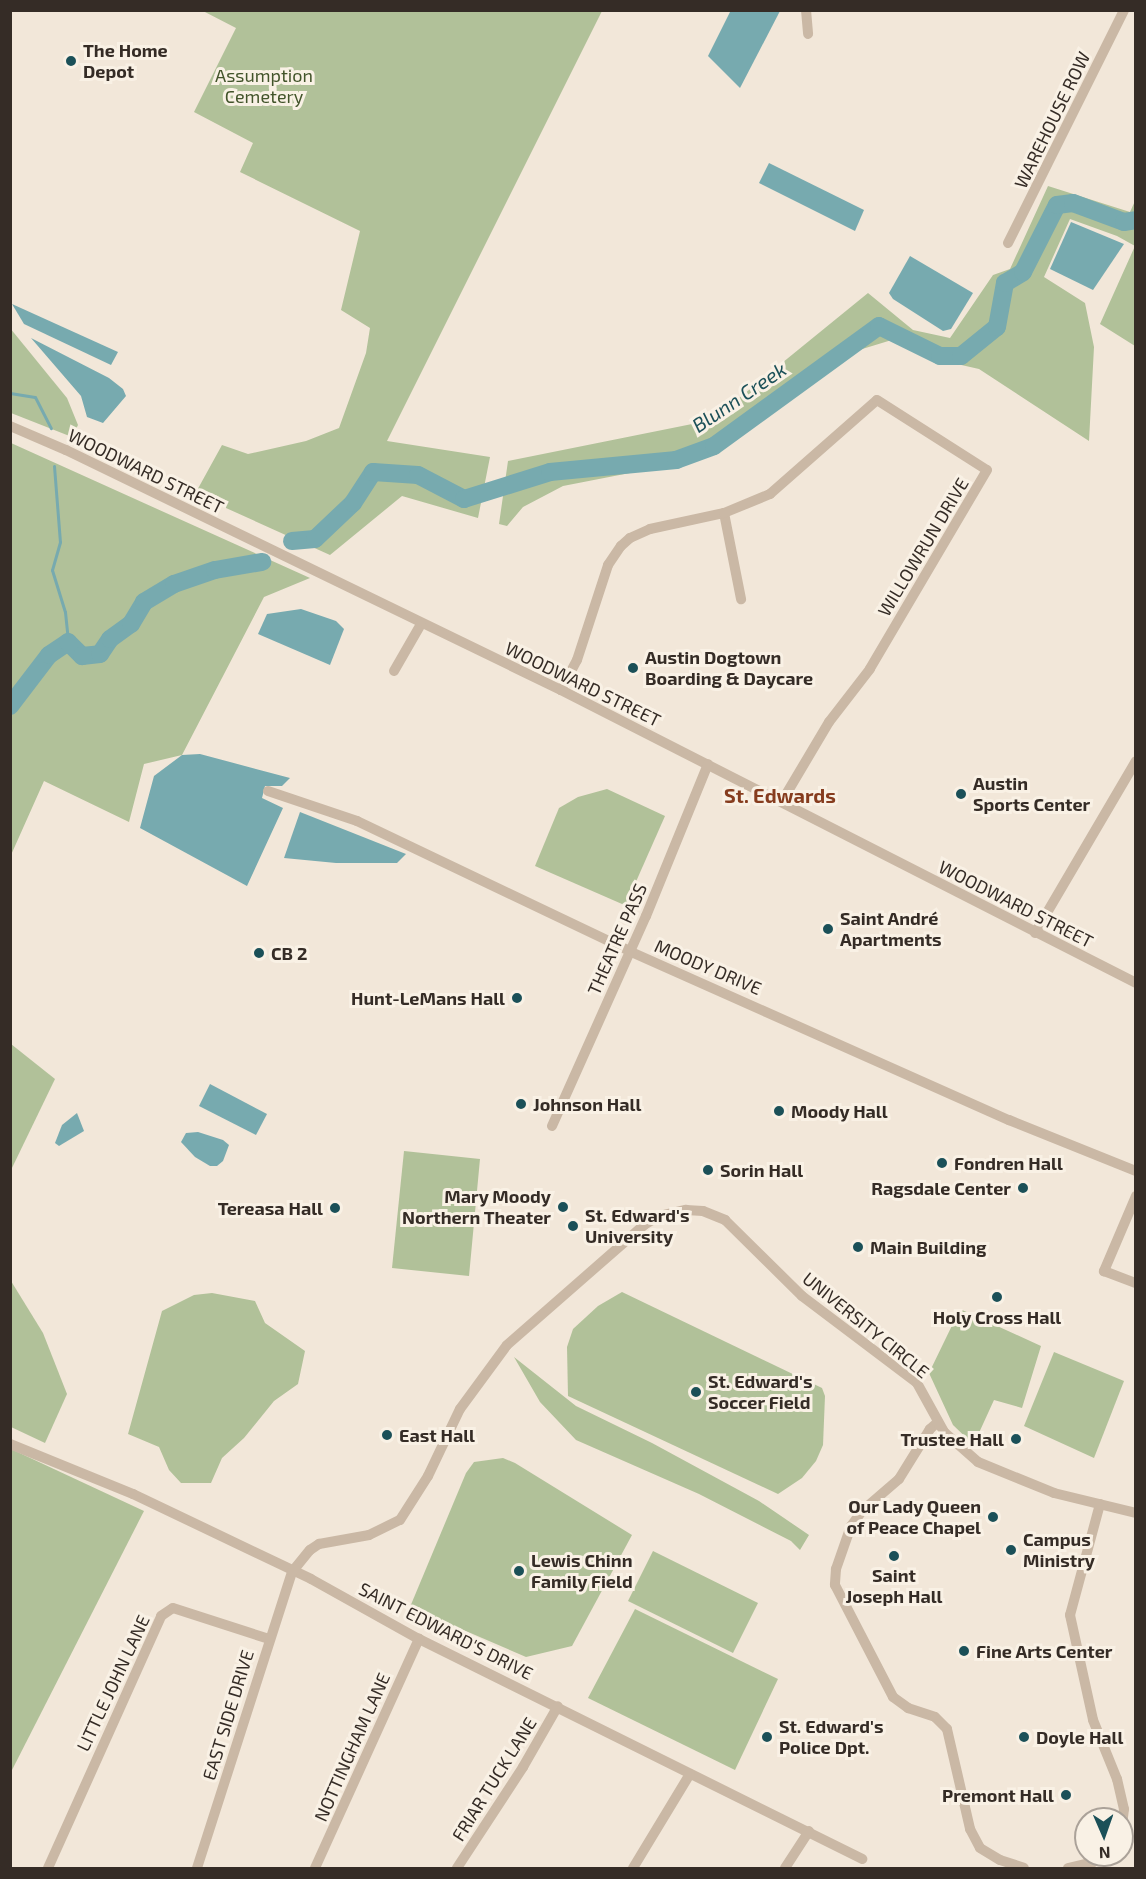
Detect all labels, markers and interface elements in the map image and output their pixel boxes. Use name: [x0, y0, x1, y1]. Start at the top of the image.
place label: The Home Depot: [83, 40, 168, 82]
street label: WAREHOUSE ROW: [1010, 48, 1094, 192]
marker: The Home Depot: [64, 54, 78, 68]
park label: Assumption Cemetery: [215, 65, 313, 107]
water label: Blunn Creek: [687, 357, 791, 437]
street label: WOODWARD STREET: [65, 424, 227, 518]
street label: WILLOWRUN DRIVE: [873, 474, 973, 620]
street label: WOODWARD STREET: [502, 637, 664, 731]
place label: Austin Dogtown Boarding & Daycare: [645, 647, 813, 690]
marker: Austin Dogtown Boarding & Daycare: [626, 661, 640, 675]
place label: Austin Sports Center: [973, 773, 1090, 816]
district label: St. Edwards: [724, 783, 836, 807]
marker: Austin Sports Center: [954, 787, 968, 801]
street label: WOODWARD STREET: [935, 856, 1097, 952]
street label: THEATRE PASS: [583, 880, 651, 998]
place label: Saint André Apartments: [840, 908, 942, 950]
marker: Saint André Apartments: [821, 922, 835, 936]
street label: MOODY DRIVE: [651, 935, 765, 999]
place label: CB 2: [271, 942, 307, 964]
marker: CB 2: [252, 946, 266, 960]
place label: Hunt-LeMans Hall: [351, 987, 505, 1009]
marker: Hunt-LeMans Hall: [510, 991, 524, 1005]
place label: Johnson Hall: [533, 1093, 641, 1115]
marker: Johnson Hall: [514, 1097, 528, 1111]
place label: Moody Hall: [791, 1100, 888, 1122]
marker: Moody Hall: [772, 1104, 786, 1118]
place label: Fondren Hall: [954, 1152, 1063, 1174]
marker: Fondren Hall: [935, 1156, 949, 1170]
place label: Sorin Hall: [720, 1159, 803, 1181]
marker: Sorin Hall: [701, 1163, 715, 1177]
place label: Ragsdale Center: [871, 1177, 1011, 1199]
marker: Ragsdale Center: [1016, 1181, 1030, 1195]
place label: Mary Moody Northern Theater: [402, 1186, 551, 1228]
place label: Tereasa Hall: [218, 1197, 323, 1219]
marker: Mary Moody Northern Theater: [556, 1200, 570, 1214]
marker: Tereasa Hall: [328, 1201, 342, 1215]
place label: St. Edward's University: [585, 1205, 689, 1248]
marker: St. Edward's University: [566, 1219, 580, 1233]
place label: Main Building: [870, 1236, 986, 1258]
marker: Main Building: [851, 1240, 865, 1254]
street label: UNIVERSITY CIRCLE: [798, 1267, 934, 1383]
marker: Holy Cross Hall: [990, 1290, 1004, 1304]
place label: Holy Cross Hall: [933, 1306, 1061, 1328]
place label: St. Edward's Soccer Field: [708, 1371, 812, 1414]
marker: St. Edward's Soccer Field: [689, 1385, 703, 1399]
place label: East Hall: [399, 1424, 475, 1446]
marker: East Hall: [380, 1428, 394, 1442]
place label: Trustee Hall: [901, 1428, 1004, 1450]
marker: Trustee Hall: [1009, 1432, 1023, 1446]
place label: Our Lady Queen of Peace Chapel: [846, 1496, 981, 1538]
marker: Our Lady Queen of Peace Chapel: [986, 1510, 1000, 1524]
place label: Campus Ministry: [1023, 1529, 1095, 1572]
marker: Campus Ministry: [1004, 1543, 1018, 1557]
marker: Saint Joseph Hall: [887, 1549, 901, 1563]
place label: Lewis Chinn Family Field: [531, 1550, 633, 1592]
marker: Lewis Chinn Family Field: [512, 1564, 526, 1578]
place label: Saint Joseph Hall: [845, 1565, 943, 1608]
street label: SAINT EDWARD'S DRIVE: [355, 1578, 537, 1684]
street label: LITTLE JOHN LANE: [72, 1611, 154, 1755]
place label: Fine Arts Center: [976, 1640, 1113, 1662]
marker: Fine Arts Center: [957, 1644, 971, 1658]
street label: EAST SIDE DRIVE: [198, 1647, 258, 1783]
street label: NOTTINGHAM LANE: [310, 1669, 394, 1825]
street label: FRIAR TUCK LANE: [447, 1713, 541, 1845]
place label: St. Edward's Police Dpt.: [779, 1716, 883, 1758]
place label: Doyle Hall: [1036, 1726, 1123, 1748]
marker: St. Edward's Police Dpt.: [760, 1730, 774, 1744]
marker: Doyle Hall: [1017, 1730, 1031, 1744]
place label: Premont Hall: [942, 1784, 1054, 1806]
marker: Premont Hall: [1059, 1788, 1073, 1802]
north arrow: [1074, 1807, 1134, 1867]
text: N: [1098, 1844, 1111, 1863]

